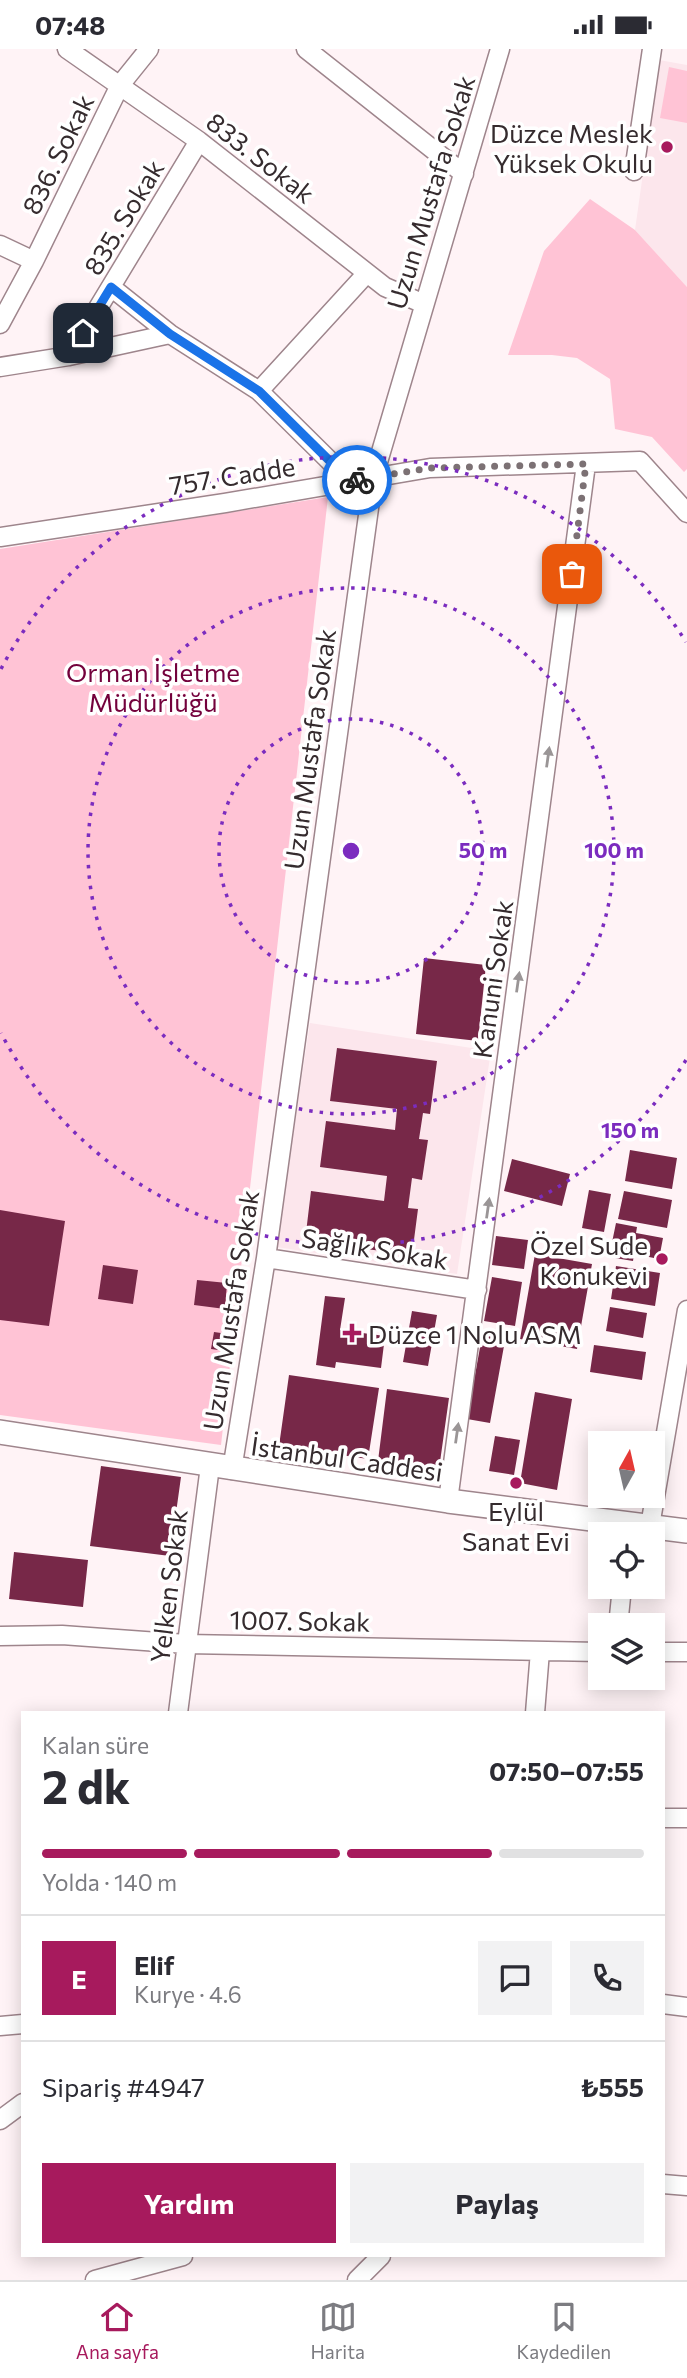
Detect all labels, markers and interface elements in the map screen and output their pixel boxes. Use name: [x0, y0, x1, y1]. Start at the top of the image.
text: 07:48: [35, 9, 105, 40]
street label: Uzun Mustafa Sokak: [380, 71, 480, 313]
street label: 836. Sokak: [15, 89, 99, 219]
street label: 833. Sokak: [201, 105, 321, 209]
place label: Düzce Meslek Yüksek Okulu: [490, 117, 653, 178]
marker: Düzce Meslek Yüksek Okulu: [659, 139, 675, 155]
street label: 835. Sokak: [77, 154, 169, 280]
pin: [53, 303, 113, 363]
icon: home: [64, 314, 102, 352]
courier: [322, 445, 392, 515]
street label: 757. Cadde: [167, 450, 297, 500]
icon: bike: [338, 461, 376, 499]
pin: [542, 544, 602, 604]
icon: bag: [553, 555, 591, 593]
street label: Uzun Mustafa Sokak: [277, 627, 341, 871]
park label: Orman İşletme Müdürlüğü: [66, 656, 240, 717]
one-way arrow: [542, 746, 553, 768]
text: 50 m: [459, 837, 507, 862]
text: 100 m: [584, 837, 644, 862]
centre of rings: [339, 839, 363, 863]
street label: Kanuni Sokak: [466, 898, 518, 1060]
one-way arrow: [512, 971, 523, 993]
text: 150 m: [601, 1117, 659, 1142]
street label: Uzun Mustafa Sokak: [196, 1188, 264, 1432]
one-way arrow: [483, 1197, 494, 1219]
street label: Sağlık Sokak: [300, 1221, 450, 1275]
place label: Özel Sude Konukevi: [530, 1229, 648, 1290]
marker: Özel Sude Konukevi: [654, 1251, 670, 1267]
place label: Düzce 1 Nolu ASM: [368, 1318, 582, 1349]
marker: Düzce 1 Nolu ASM: [342, 1323, 362, 1343]
one-way arrow: [452, 1422, 463, 1444]
street label: İstanbul Caddesi: [249, 1429, 445, 1487]
north arrow: [588, 1431, 665, 1509]
map controls: [588, 1431, 665, 1690]
marker: Eylül Sanat Evi: [508, 1475, 524, 1491]
place label: Eylül Sanat Evi: [462, 1495, 570, 1556]
street label: Yelken Sokak: [143, 1507, 193, 1665]
button: locate: [588, 1522, 665, 1599]
street label: 1007. Sokak: [229, 1603, 371, 1637]
button: layers: [588, 1613, 665, 1690]
text: Kalan süre: [42, 1731, 149, 1759]
text: 07:50–07:55: [489, 1755, 644, 1786]
text: 2 dk: [42, 1757, 130, 1813]
text: Yolda · 140 m: [42, 1868, 177, 1896]
button: chat: [478, 1941, 552, 2015]
button: phone: [570, 1941, 644, 2015]
text: Elif: [134, 1949, 174, 1980]
text: E: [71, 1963, 87, 1994]
text: Kurye · 4.6: [134, 1980, 242, 2008]
text: Sipariş #4947: [42, 2071, 205, 2102]
text: ₺555: [580, 2071, 644, 2102]
button: Yardım: [42, 2163, 336, 2243]
button: Paylaş: [350, 2163, 644, 2243]
tab: Ana sayfa: [76, 2298, 159, 2363]
tab: Harita: [310, 2298, 365, 2363]
tab: Kaydedilen: [517, 2298, 611, 2363]

